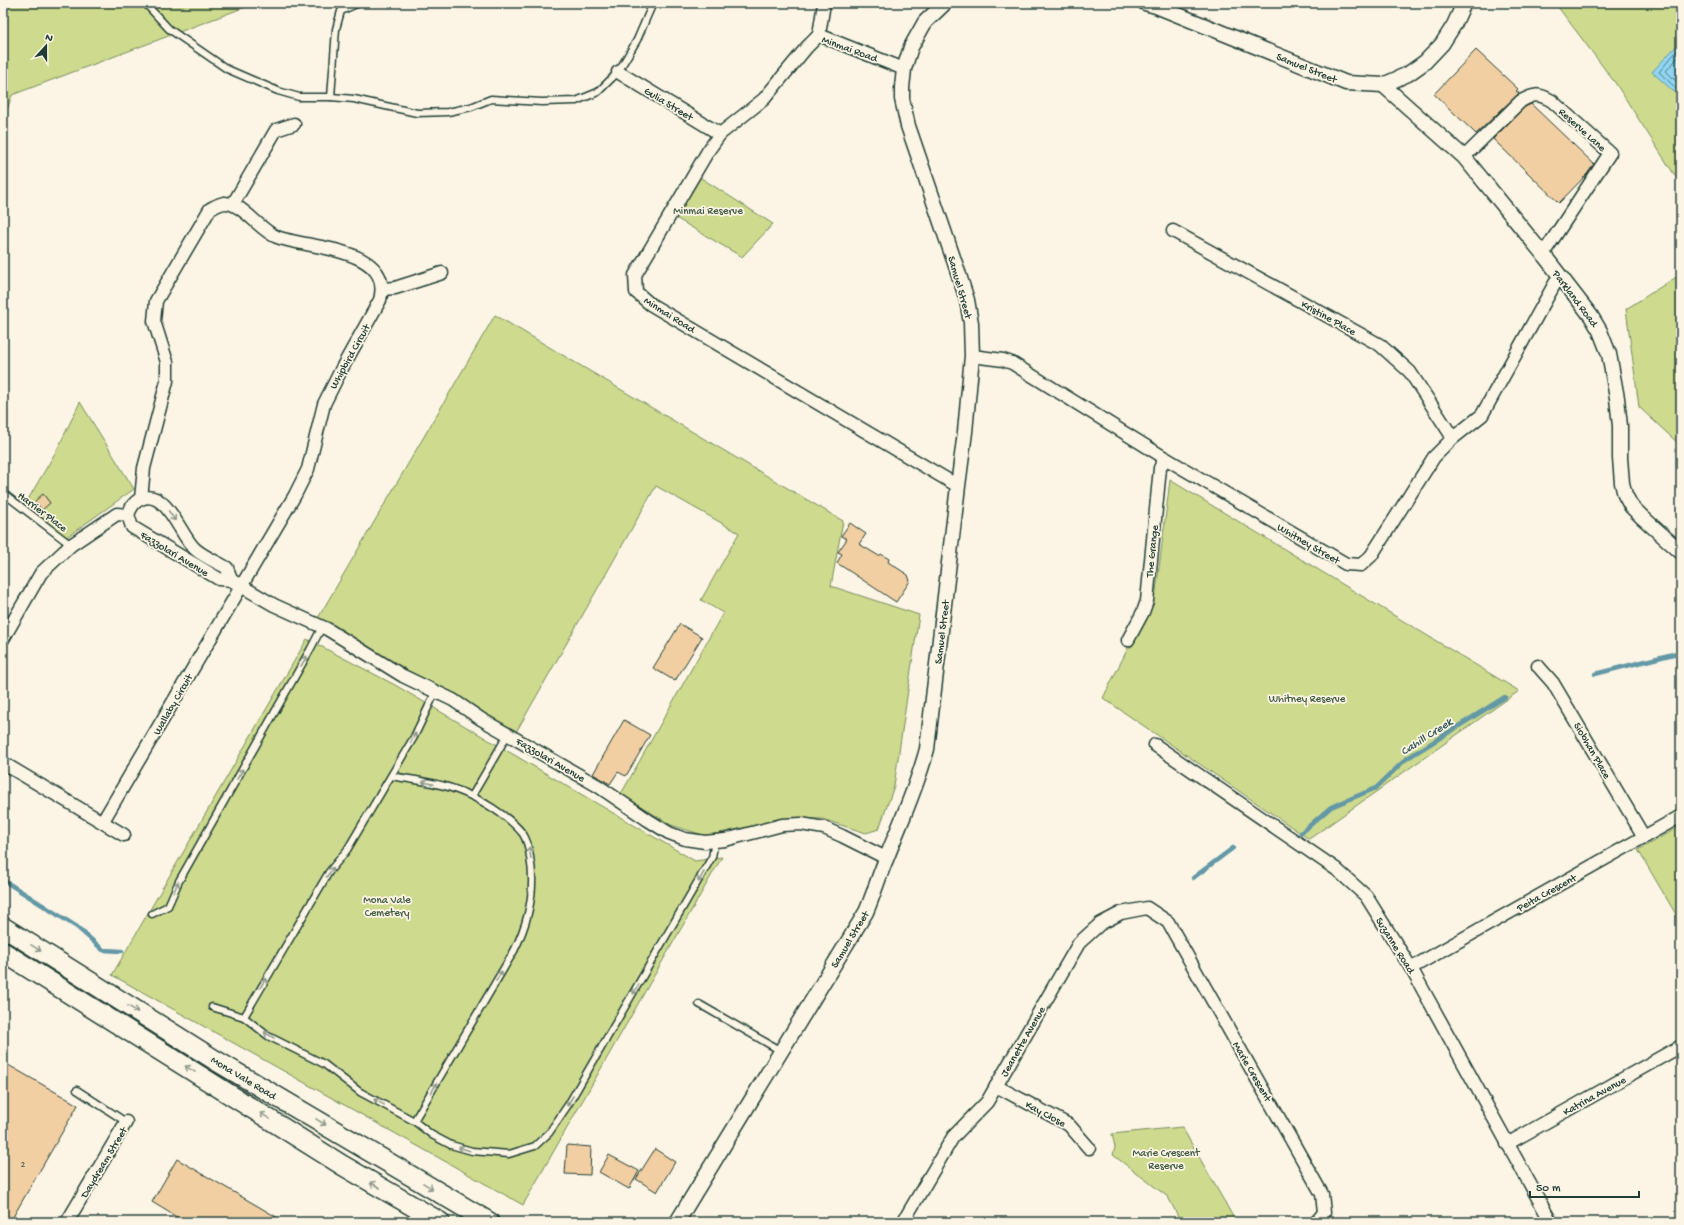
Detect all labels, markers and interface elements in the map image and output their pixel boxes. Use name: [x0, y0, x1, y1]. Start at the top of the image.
north arrow: [26, 26, 66, 66]
text: N: [43, 32, 54, 45]
street label: Minmai Road: [820, 34, 880, 66]
street label: Samuel Street: [1274, 51, 1340, 87]
street label: Gulia Street: [641, 85, 696, 125]
street label: Reserve Lane: [1556, 106, 1608, 155]
park label: Minmai Reserve: [673, 206, 743, 218]
street label: Samuel Street: [944, 255, 974, 322]
street label: Parkland Road: [1549, 268, 1601, 331]
street label: Minmai Road: [641, 295, 698, 337]
street label: Kristine Place: [1299, 299, 1358, 339]
street label: Whipbird Circuit: [328, 321, 374, 391]
street label: Harrier Place: [15, 490, 69, 535]
one-way arrow: [168, 510, 176, 521]
street label: Whitney Street: [1275, 522, 1343, 568]
street label: The Grange: [1144, 524, 1162, 579]
street label: Fazzolari Avenue: [137, 529, 211, 580]
street label: Samuel Street: [933, 598, 953, 665]
one-way arrow: [301, 655, 309, 667]
street label: Wallaby Circuit: [151, 671, 197, 738]
park label: Whitney Reserve: [1269, 694, 1346, 706]
water label: Cahill Creek: [1399, 715, 1457, 760]
street label: Siobhan Place: [1570, 721, 1612, 781]
one-way arrow: [410, 732, 418, 744]
street label: Fazzolari Avenue: [513, 736, 587, 785]
one-way arrow: [237, 768, 245, 780]
one-way arrow: [422, 779, 435, 787]
one-way arrow: [525, 847, 533, 860]
one-way arrow: [326, 866, 334, 877]
one-way arrow: [696, 871, 704, 883]
street label: Peita Crescent: [1514, 872, 1580, 915]
one-way arrow: [173, 881, 180, 893]
park label: Mona Vale Cemetery: [363, 895, 411, 920]
street label: Samuel Street: [829, 908, 873, 971]
street label: Suzanne Road: [1372, 916, 1417, 978]
one-way arrow: [30, 944, 41, 952]
one-way arrow: [496, 970, 504, 982]
one-way arrow: [260, 977, 268, 989]
one-way arrow: [631, 983, 639, 995]
one-way arrow: [127, 1005, 138, 1013]
street label: Jeanette Avenue: [999, 1005, 1049, 1079]
one-way arrow: [264, 1031, 275, 1039]
street label: Marie Crescent: [1229, 1040, 1274, 1105]
street label: Mona Vale Road: [208, 1054, 279, 1104]
one-way arrow: [184, 1065, 196, 1073]
street label: Katrina Avenue: [1561, 1074, 1629, 1119]
one-way arrow: [430, 1082, 438, 1094]
one-way arrow: [566, 1095, 574, 1106]
one-way arrow: [374, 1098, 386, 1106]
street label: Kay Close: [1023, 1099, 1068, 1131]
one-way arrow: [259, 1112, 271, 1120]
one-way arrow: [315, 1119, 327, 1127]
street label: Daydream Street: [78, 1124, 131, 1202]
one-way arrow: [458, 1145, 471, 1152]
park label: Marie Crescent Reserve: [1132, 1148, 1201, 1173]
house number: 2: [21, 1160, 26, 1171]
scale bar: [1530, 1173, 1639, 1199]
one-way arrow: [369, 1180, 381, 1188]
one-way arrow: [422, 1182, 434, 1190]
text: 50 m: [1536, 1182, 1561, 1196]

